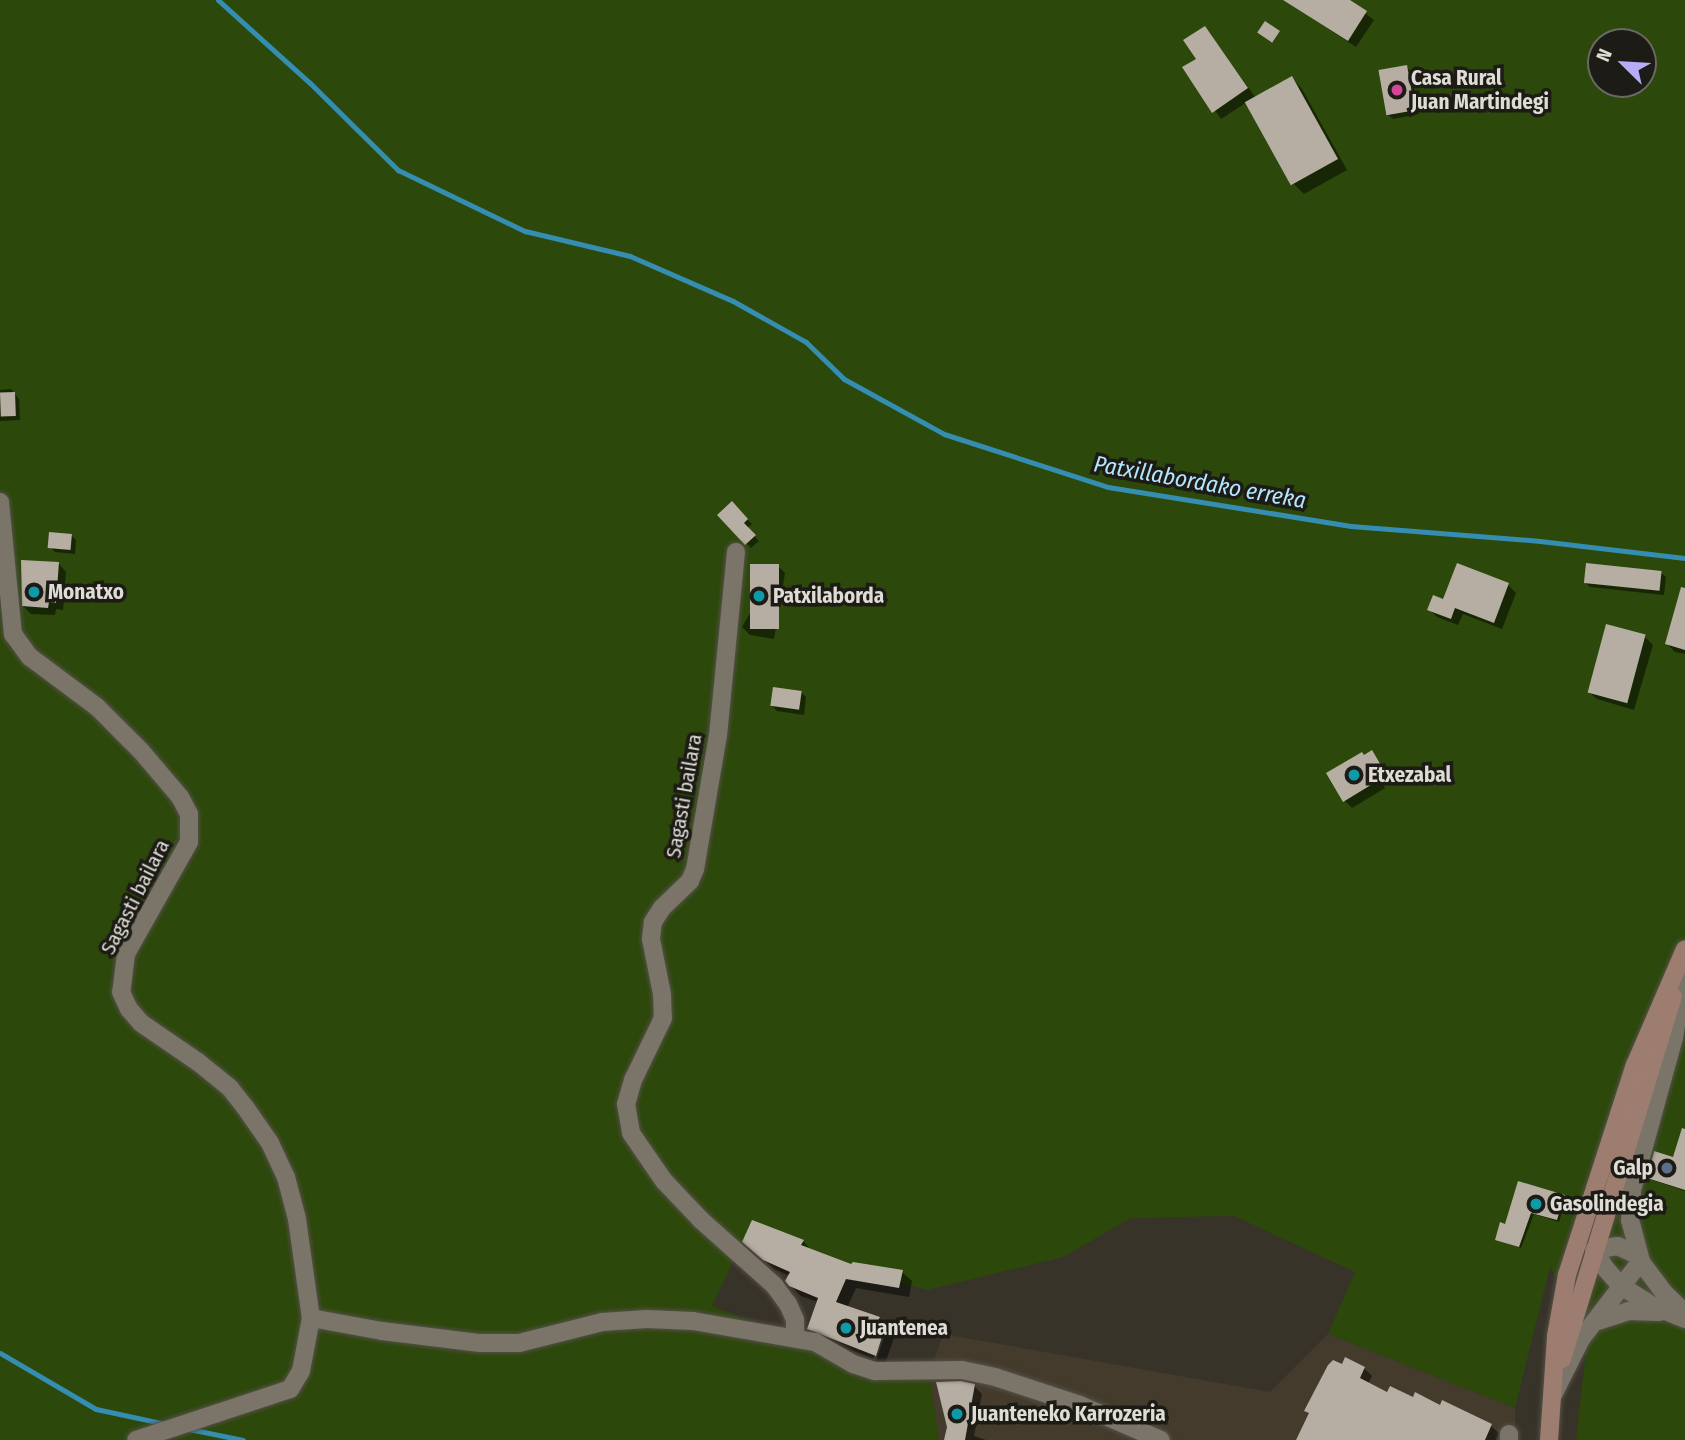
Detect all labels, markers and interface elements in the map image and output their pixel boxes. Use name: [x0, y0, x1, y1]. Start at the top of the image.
north arrow: [1587, 28, 1657, 98]
text: N: [1591, 45, 1617, 65]
place label: Casa Rural Juan Martindegi: [1411, 65, 1549, 115]
marker: Casa Rural Juan Martindegi: [1389, 82, 1405, 98]
water label: Patxillabordako erreka: [1092, 450, 1308, 514]
place label: Monatxo: [48, 579, 124, 605]
place label: Patxilaborda: [773, 583, 884, 609]
marker: Monatxo: [26, 584, 42, 600]
marker: Patxilaborda: [751, 588, 767, 604]
street label: Sagasti bailara: [661, 732, 707, 860]
place label: Etxezabal: [1368, 762, 1451, 788]
marker: Etxezabal: [1346, 767, 1362, 783]
street label: Sagasti bailara: [95, 835, 175, 959]
place label: Galp: [1613, 1155, 1653, 1181]
marker: Galp: [1659, 1160, 1675, 1176]
place label: Gasolindegia: [1550, 1191, 1664, 1217]
marker: Gasolindegia: [1528, 1196, 1544, 1212]
place label: Juantenea: [860, 1315, 948, 1341]
marker: Juantenea: [838, 1320, 854, 1336]
place label: Juanteneko Karrozeria: [971, 1401, 1166, 1427]
marker: Juanteneko Karrozeria: [949, 1406, 965, 1422]

